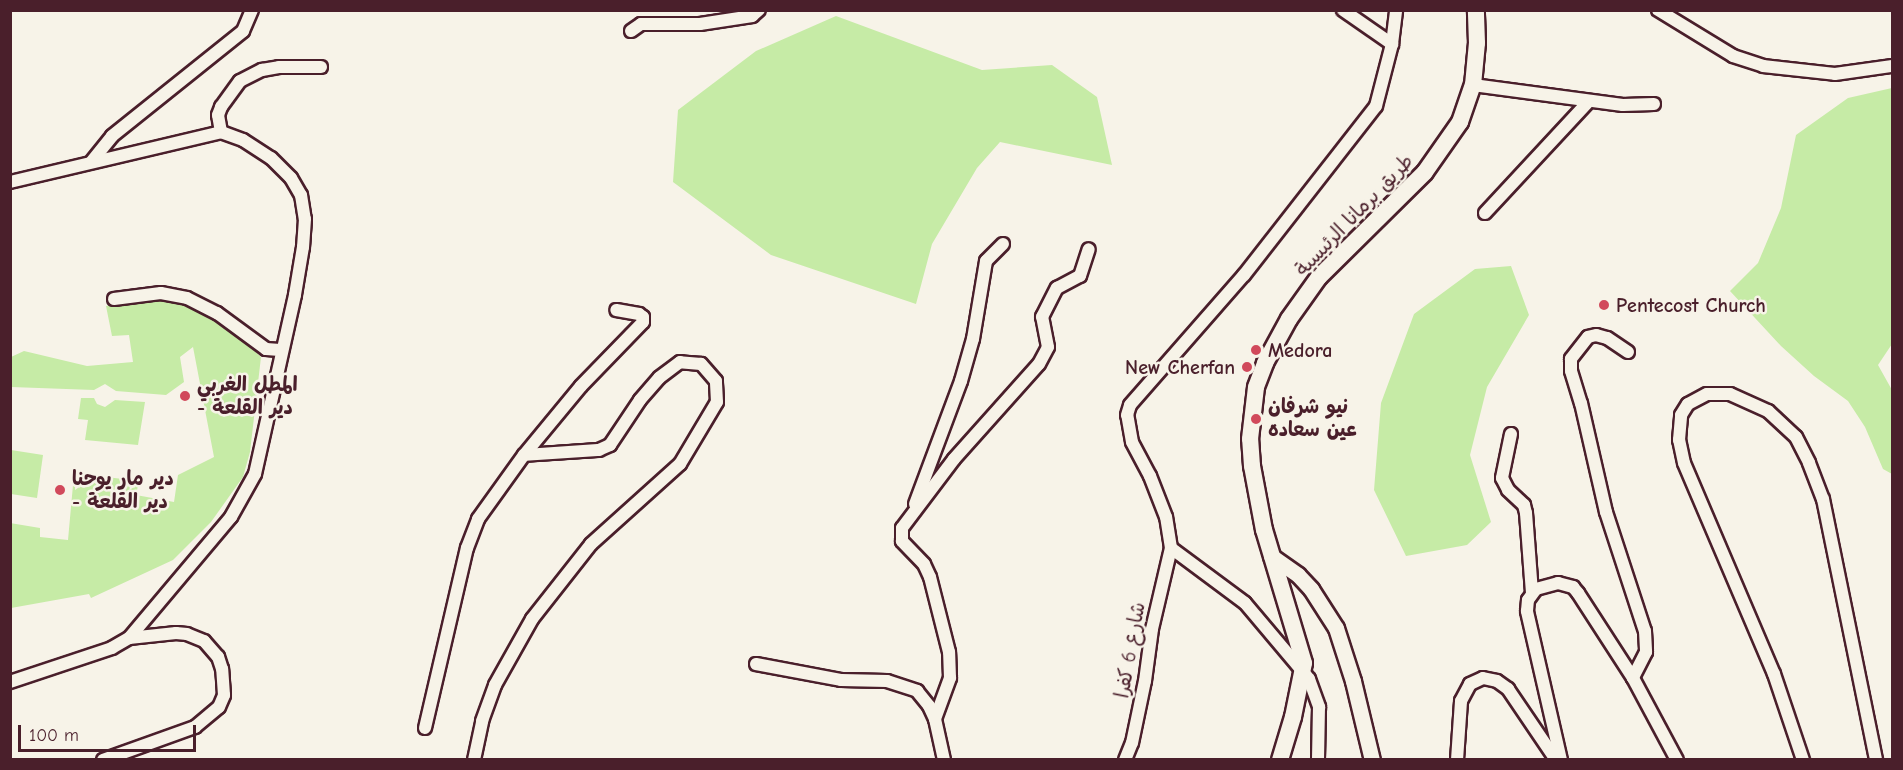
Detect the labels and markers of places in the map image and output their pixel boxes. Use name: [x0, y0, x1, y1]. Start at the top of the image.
place label: Pentecost Church: [1616, 293, 1766, 317]
marker: Pentecost Church: [1597, 298, 1611, 312]
place label: Medora: [1268, 338, 1332, 362]
marker: Medora: [1249, 343, 1263, 357]
place label: New Cherfan: [1125, 355, 1235, 379]
marker: New Cherfan: [1240, 360, 1254, 374]
place label: المطل الغربي - دير القلعة: [197, 372, 298, 419]
marker: المطل الغربي - دير القلعة: [178, 389, 192, 403]
place label: نيو شرفان عين سعاده: [1268, 395, 1357, 442]
marker: نيو شرفان عين سعاده: [1249, 412, 1263, 426]
place label: دير مار يوحنا - دير القلعة: [72, 466, 174, 513]
marker: دير مار يوحنا - دير القلعة: [53, 483, 67, 497]

